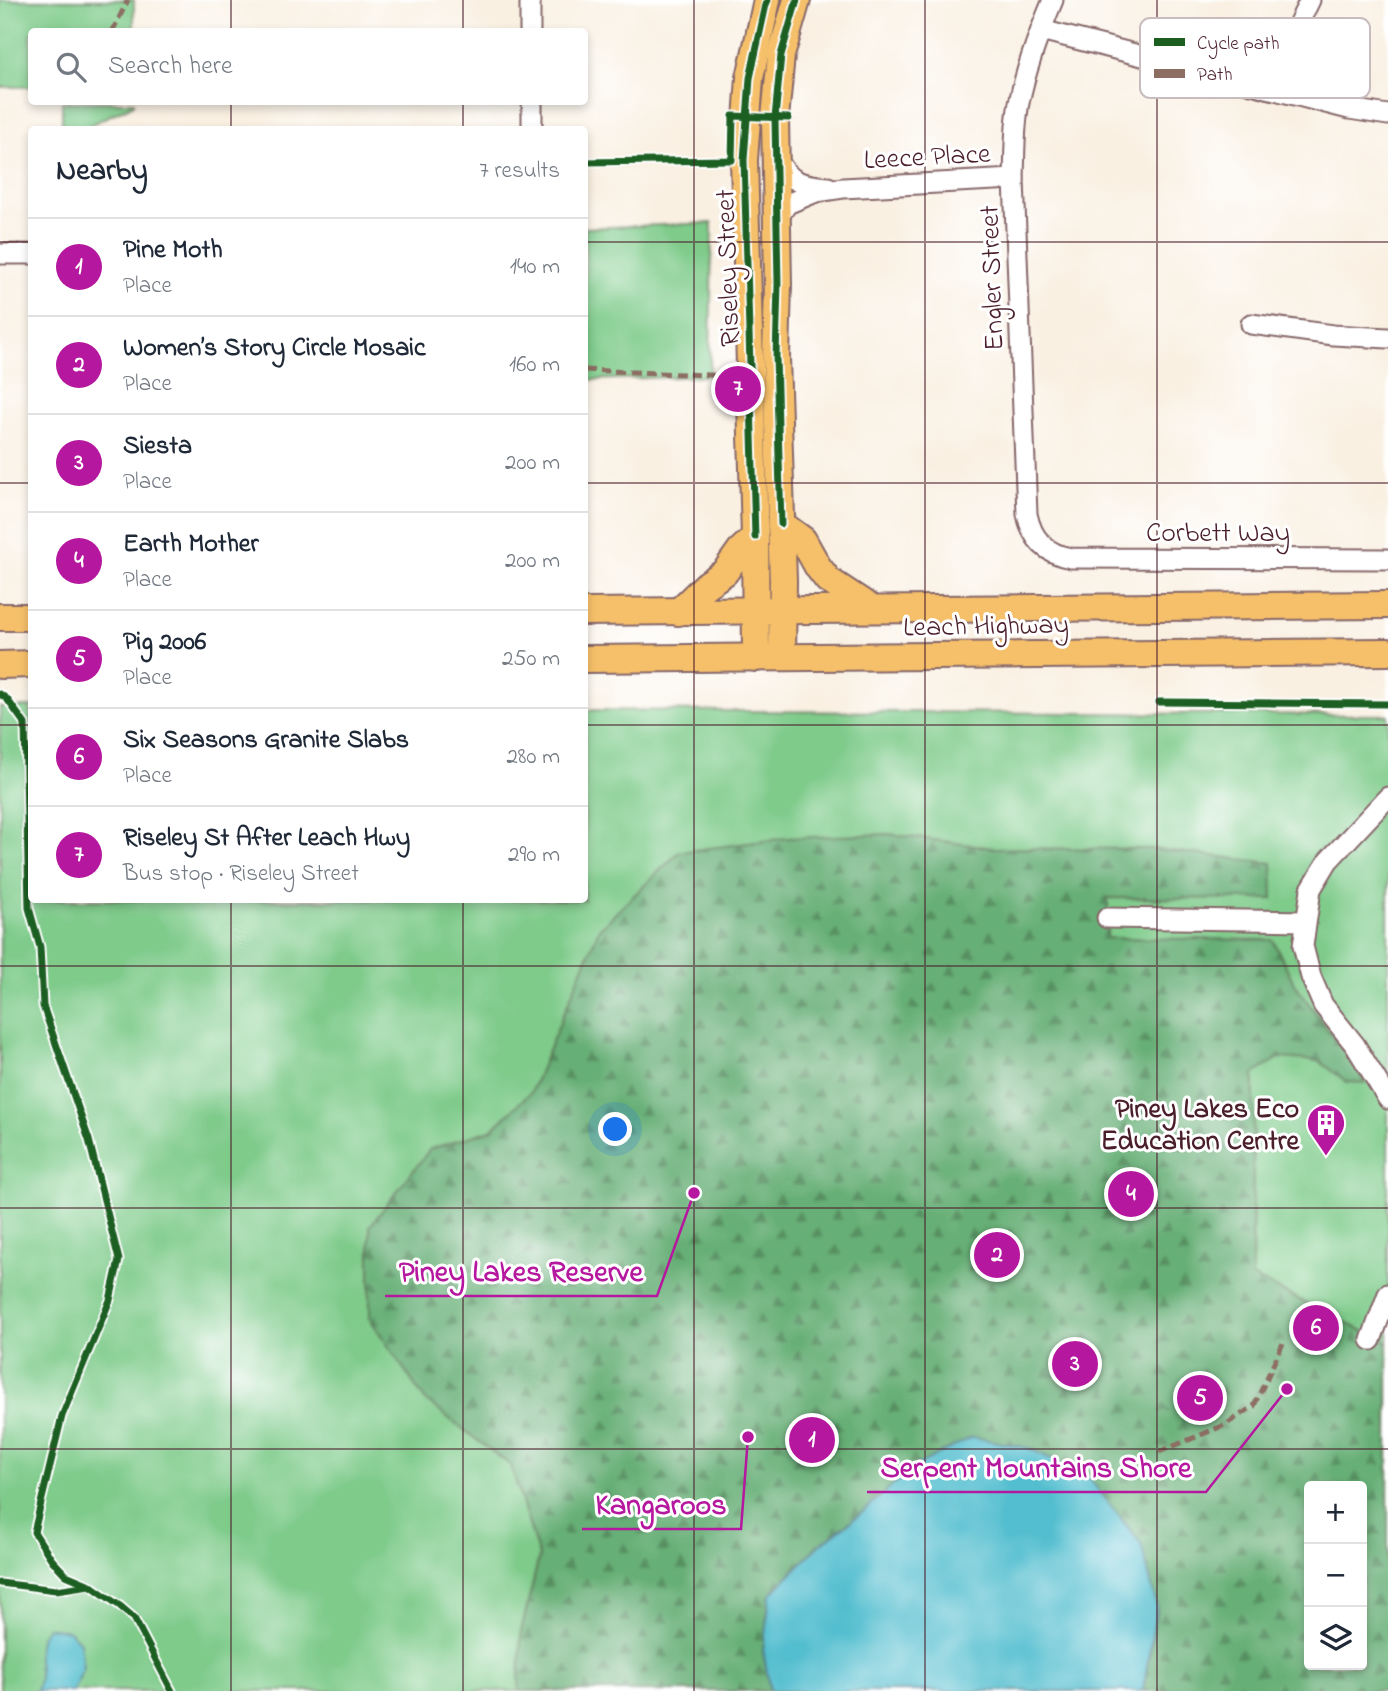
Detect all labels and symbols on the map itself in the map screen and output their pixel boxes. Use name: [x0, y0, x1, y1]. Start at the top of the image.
legend: [1140, 18, 1370, 98]
text: Cycle path: [1197, 31, 1279, 59]
text: Path: [1197, 62, 1233, 89]
street label: Leece Place: [863, 135, 992, 182]
street label: Riseley Street: [706, 188, 753, 347]
street label: Engler Street: [970, 204, 1017, 351]
pin: 7: [715, 363, 761, 415]
street label: Corbett Way: [1146, 514, 1290, 555]
street label: Leach Highway: [903, 606, 1069, 649]
place label: Piney Lakes Eco Education Centre: [1101, 1090, 1300, 1163]
building icon: Piney Lakes Eco Education Centre: [1305, 1102, 1347, 1157]
your location: [598, 1112, 632, 1146]
pin: 4: [1108, 1168, 1154, 1220]
pin: 2: [974, 1229, 1020, 1281]
callout: Piney Lakes Reserve: [385, 1245, 657, 1296]
text: Piney Lakes Reserve: [399, 1252, 645, 1296]
pin: 6: [1293, 1302, 1339, 1354]
pin: 3: [1052, 1338, 1098, 1390]
pin: 5: [1177, 1372, 1223, 1424]
pin: 1: [789, 1414, 835, 1466]
callout: Serpent Mountains Shore: [867, 1441, 1206, 1492]
text: Serpent Mountains Shore: [881, 1448, 1193, 1492]
callout: Kangaroos: [582, 1478, 741, 1529]
text: Kangaroos: [595, 1485, 727, 1530]

